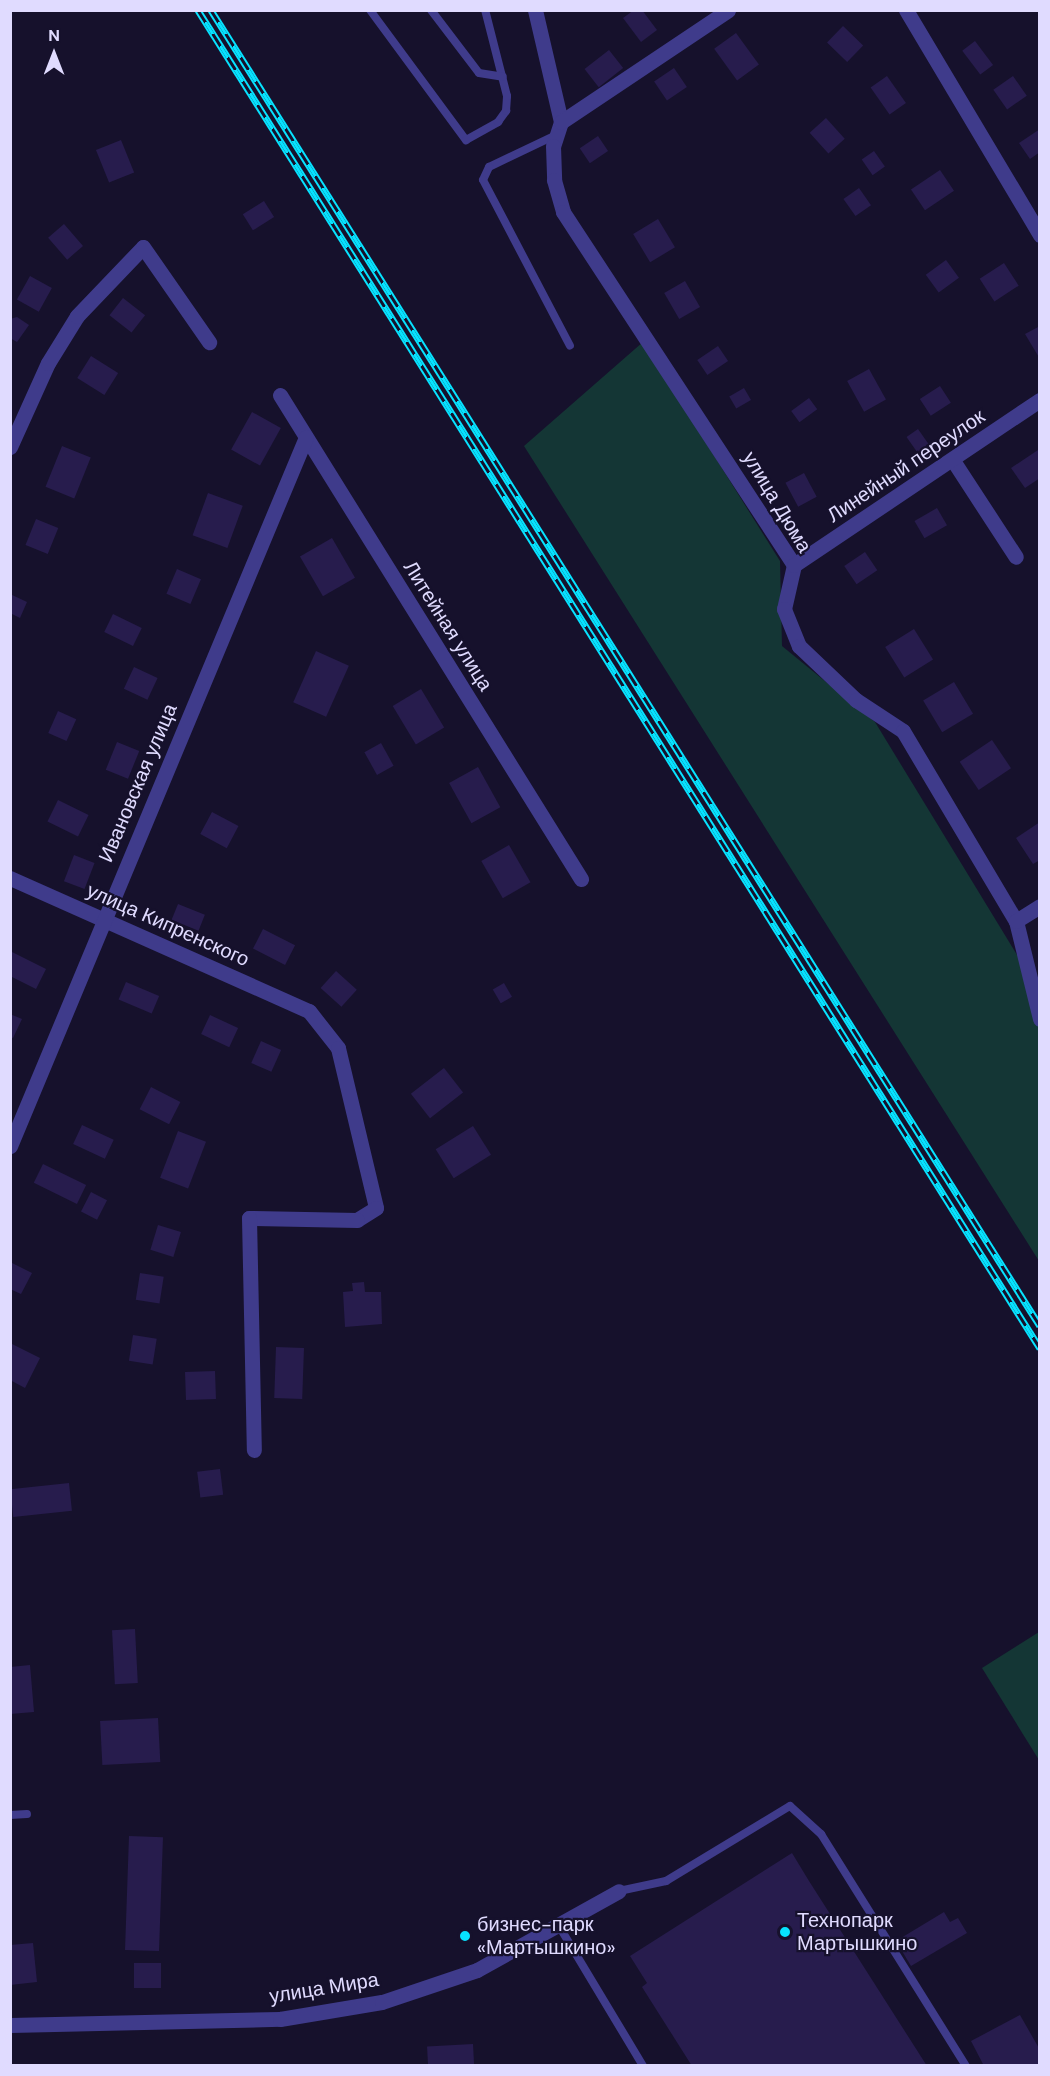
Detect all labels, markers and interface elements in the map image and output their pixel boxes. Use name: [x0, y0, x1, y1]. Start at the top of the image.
north arrow: [24, 24, 84, 84]
text: N: [48, 25, 60, 46]
street label: Линейный переулок: [823, 404, 989, 528]
street label: улица Дюма: [737, 447, 817, 557]
street label: Литейная улица: [398, 557, 498, 695]
street label: Ивановская улица: [94, 700, 182, 866]
street label: улица Кипренского: [83, 878, 253, 972]
place label: Технопарк Мартышкино: [797, 1908, 917, 1955]
place label: бизнес-парк «Мартышкино»: [477, 1912, 615, 1959]
marker: Технопарк Мартышкино: [778, 1925, 792, 1939]
marker: бизнес-парк «Мартышкино»: [458, 1929, 472, 1943]
street label: улица Мира: [268, 1968, 380, 2008]

